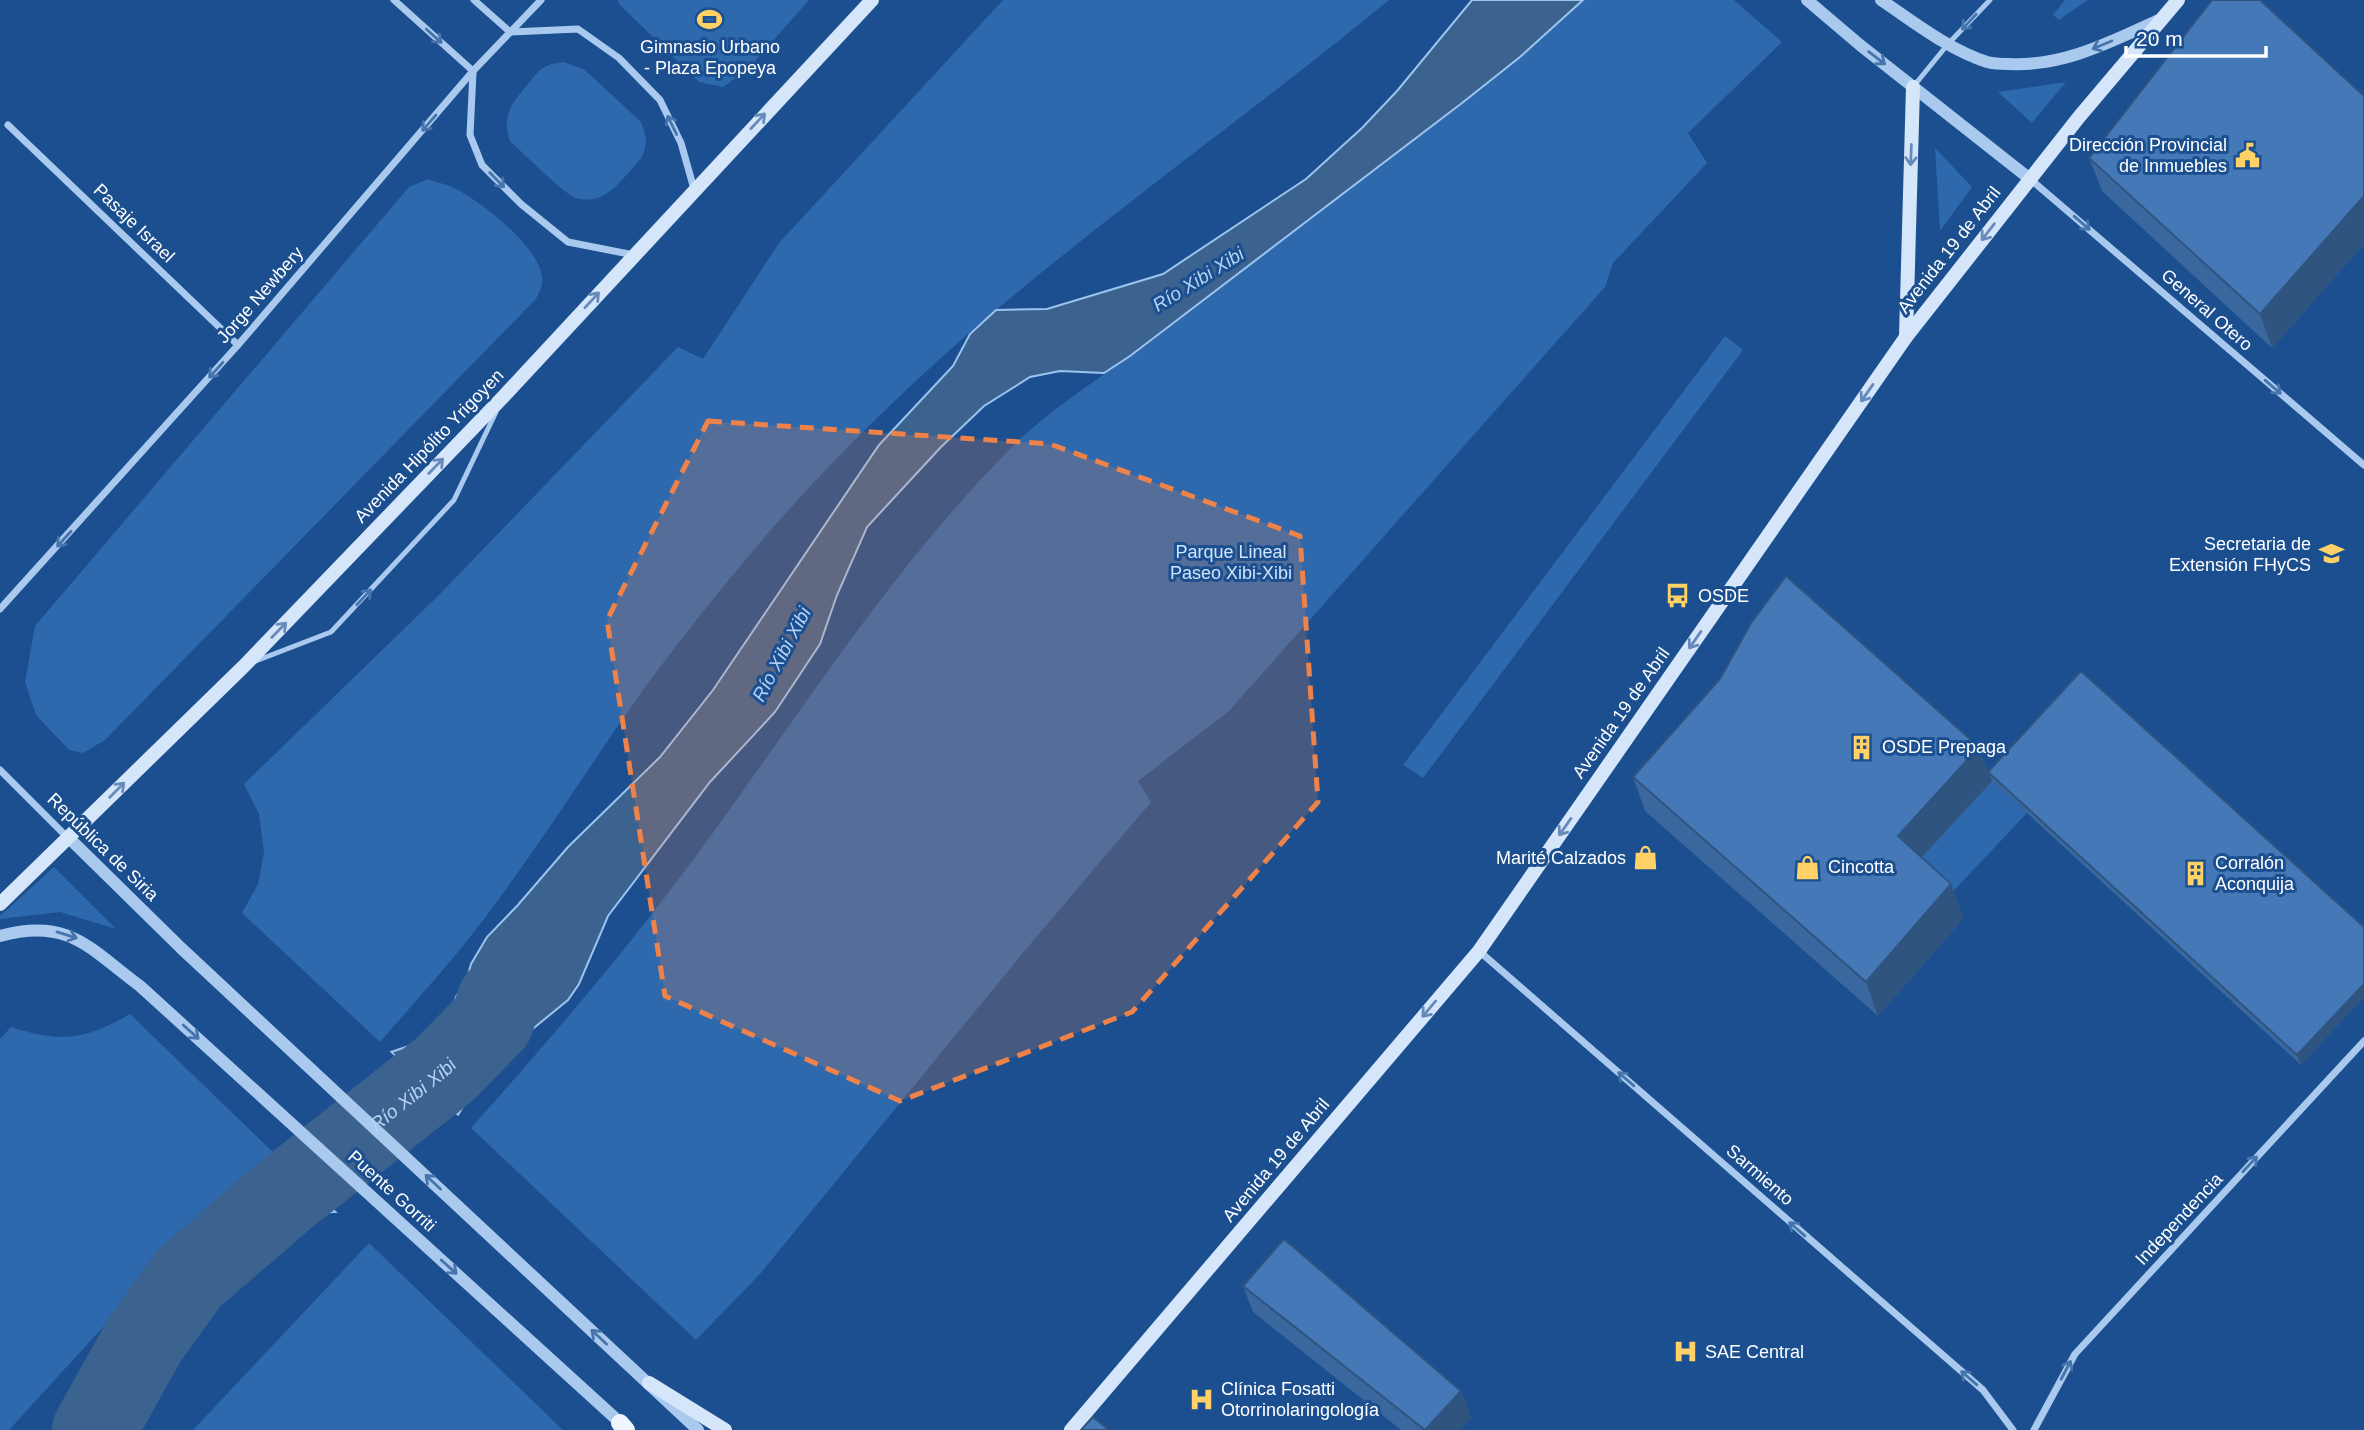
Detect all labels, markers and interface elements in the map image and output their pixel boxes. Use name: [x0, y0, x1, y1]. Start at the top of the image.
sports icon: Gimnasio Urbano - Plaza Epopeya: [696, 6, 724, 34]
one-way arrow: [1960, 13, 1977, 30]
scale bar: [2126, 14, 2266, 58]
one-way arrow: [425, 27, 442, 44]
text: 20 m: [2136, 27, 2183, 50]
place label: Gimnasio Urbano - Plaza Epopeya: [640, 37, 780, 78]
one-way arrow: [2092, 39, 2114, 52]
one-way arrow: [1868, 51, 1886, 66]
one-way arrow: [749, 113, 766, 130]
one-way arrow: [421, 114, 437, 132]
one-way arrow: [665, 115, 678, 136]
place label: Dirección Provincial de Inmuebles: [2069, 135, 2227, 176]
public building icon: Dirección Provincial de Inmuebles: [2233, 141, 2261, 169]
one-way arrow: [1905, 143, 1918, 166]
one-way arrow: [489, 171, 506, 188]
street label: Pasaje Israel: [90, 180, 178, 266]
street label: Avenida 19 de Abril: [1893, 183, 2005, 317]
one-way arrow: [2072, 215, 2090, 231]
one-way arrow: [1980, 222, 1995, 241]
street label: Jorge Newbery: [213, 243, 307, 347]
water label: Río Xibi Xibi: [1149, 243, 1248, 316]
street label: General Otero: [2157, 265, 2257, 355]
one-way arrow: [584, 291, 600, 309]
one-way arrow: [208, 360, 224, 378]
street label: Avenida Hipólito Yrigoyen: [350, 365, 508, 527]
one-way arrow: [2264, 379, 2282, 395]
one-way arrow: [1860, 383, 1874, 402]
one-way arrow: [428, 458, 445, 475]
one-way arrow: [56, 530, 72, 548]
place label: Secretaria de Extensión FHyCS: [2169, 534, 2311, 575]
school or university icon: Secretaria de Extensión FHyCS: [2317, 540, 2345, 568]
park label: Parque Lineal Paseo Xibi-Xibi: [1170, 542, 1292, 583]
bus stop icon: OSDE: [1664, 582, 1692, 610]
place label: OSDE: [1698, 586, 1749, 606]
one-way arrow: [356, 588, 372, 606]
water label: Río Xibi Xibi: [748, 603, 815, 705]
one-way arrow: [270, 622, 287, 639]
one-way arrow: [1688, 630, 1702, 649]
street label: Avenida 19 de Abril: [1568, 644, 1674, 782]
building icon: OSDE Prepaga: [1848, 733, 1876, 761]
place label: OSDE Prepaga: [1882, 737, 2007, 757]
one-way arrow: [109, 782, 126, 799]
street label: República de Siria: [44, 789, 163, 906]
one-way arrow: [1558, 817, 1572, 836]
shop icon: Marité Calzados: [1632, 844, 1660, 872]
place label: Marité Calzados: [1496, 848, 1626, 868]
shop icon: Cincotta: [1794, 853, 1822, 881]
place label: Corralón Aconquija: [2215, 853, 2295, 894]
place label: Cincotta: [1828, 857, 1895, 877]
building icon: Corralón Aconquija: [2181, 859, 2209, 887]
one-way arrow: [55, 930, 77, 943]
one-way arrow: [1422, 999, 1437, 1017]
one-way arrow: [182, 1023, 199, 1040]
water label: Río Xibi Xibi: [366, 1054, 461, 1135]
one-way arrow: [1617, 1071, 1635, 1087]
street label: Avenida 19 de Abril: [1219, 1094, 1333, 1226]
street label: Sarmiento: [1722, 1141, 1798, 1209]
street label: Puente Gorriti: [344, 1146, 440, 1236]
one-way arrow: [2242, 1156, 2259, 1173]
street label: Independencia: [2131, 1168, 2227, 1269]
one-way arrow: [425, 1173, 442, 1190]
one-way arrow: [1789, 1221, 1807, 1237]
one-way arrow: [440, 1259, 457, 1276]
one-way arrow: [591, 1328, 608, 1345]
hospital icon: SAE Central: [1671, 1338, 1699, 1366]
place label: SAE Central: [1705, 1342, 1804, 1362]
one-way arrow: [2060, 1360, 2074, 1381]
one-way arrow: [1960, 1370, 1978, 1386]
place label: Clínica Fosatti Otorrinolaringología: [1221, 1379, 1380, 1420]
hospital icon: Clínica Fosatti Otorrinolaringología: [1187, 1385, 1215, 1413]

